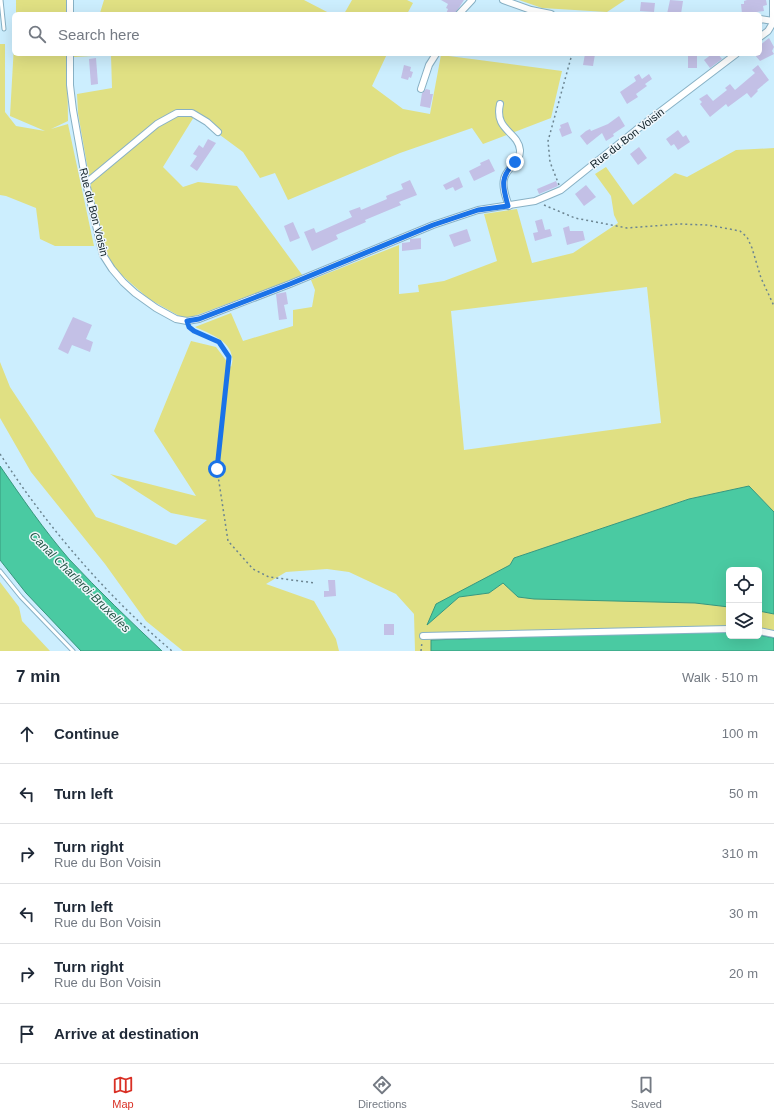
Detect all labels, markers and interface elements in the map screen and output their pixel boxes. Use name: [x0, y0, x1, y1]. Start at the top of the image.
search box: [12, 12, 762, 56]
icon: search: [26, 23, 48, 45]
text: Search here: [58, 26, 140, 43]
street label: Rue du Bon Voisin: [588, 105, 666, 171]
route end: [506, 153, 524, 171]
street label: Rue du Bon Voisin: [77, 167, 111, 257]
route start: [208, 460, 226, 478]
water label: Canal Charleroi-Bruxelles: [27, 529, 133, 635]
map controls: [726, 567, 762, 639]
button: locate: [726, 567, 762, 603]
button: layers: [726, 603, 762, 639]
text: 7 min: [16, 667, 60, 686]
text: Walk · 510 m: [682, 670, 758, 685]
icon: ahead: [16, 723, 38, 745]
text: Continue: [54, 725, 119, 742]
text: 100 m: [722, 726, 758, 741]
icon: left: [16, 783, 38, 805]
text: Turn left: [54, 785, 113, 802]
text: 50 m: [729, 786, 758, 801]
text: Turn right: [54, 838, 124, 855]
icon: right: [16, 843, 38, 865]
text: 310 m: [722, 846, 758, 861]
text: Rue du Bon Voisin: [54, 855, 161, 870]
text: Turn left: [54, 898, 113, 915]
icon: left: [16, 903, 38, 925]
text: 30 m: [729, 906, 758, 921]
text: Rue du Bon Voisin: [54, 915, 161, 930]
text: Turn right: [54, 958, 124, 975]
icon: right: [16, 963, 38, 985]
text: 20 m: [729, 966, 758, 981]
text: Rue du Bon Voisin: [54, 975, 161, 990]
icon: arrive: [16, 1023, 38, 1045]
text: Arrive at destination: [54, 1025, 199, 1042]
tab: Map: [112, 1074, 134, 1110]
tab: Directions: [358, 1074, 407, 1110]
tab: Saved: [631, 1074, 662, 1110]

